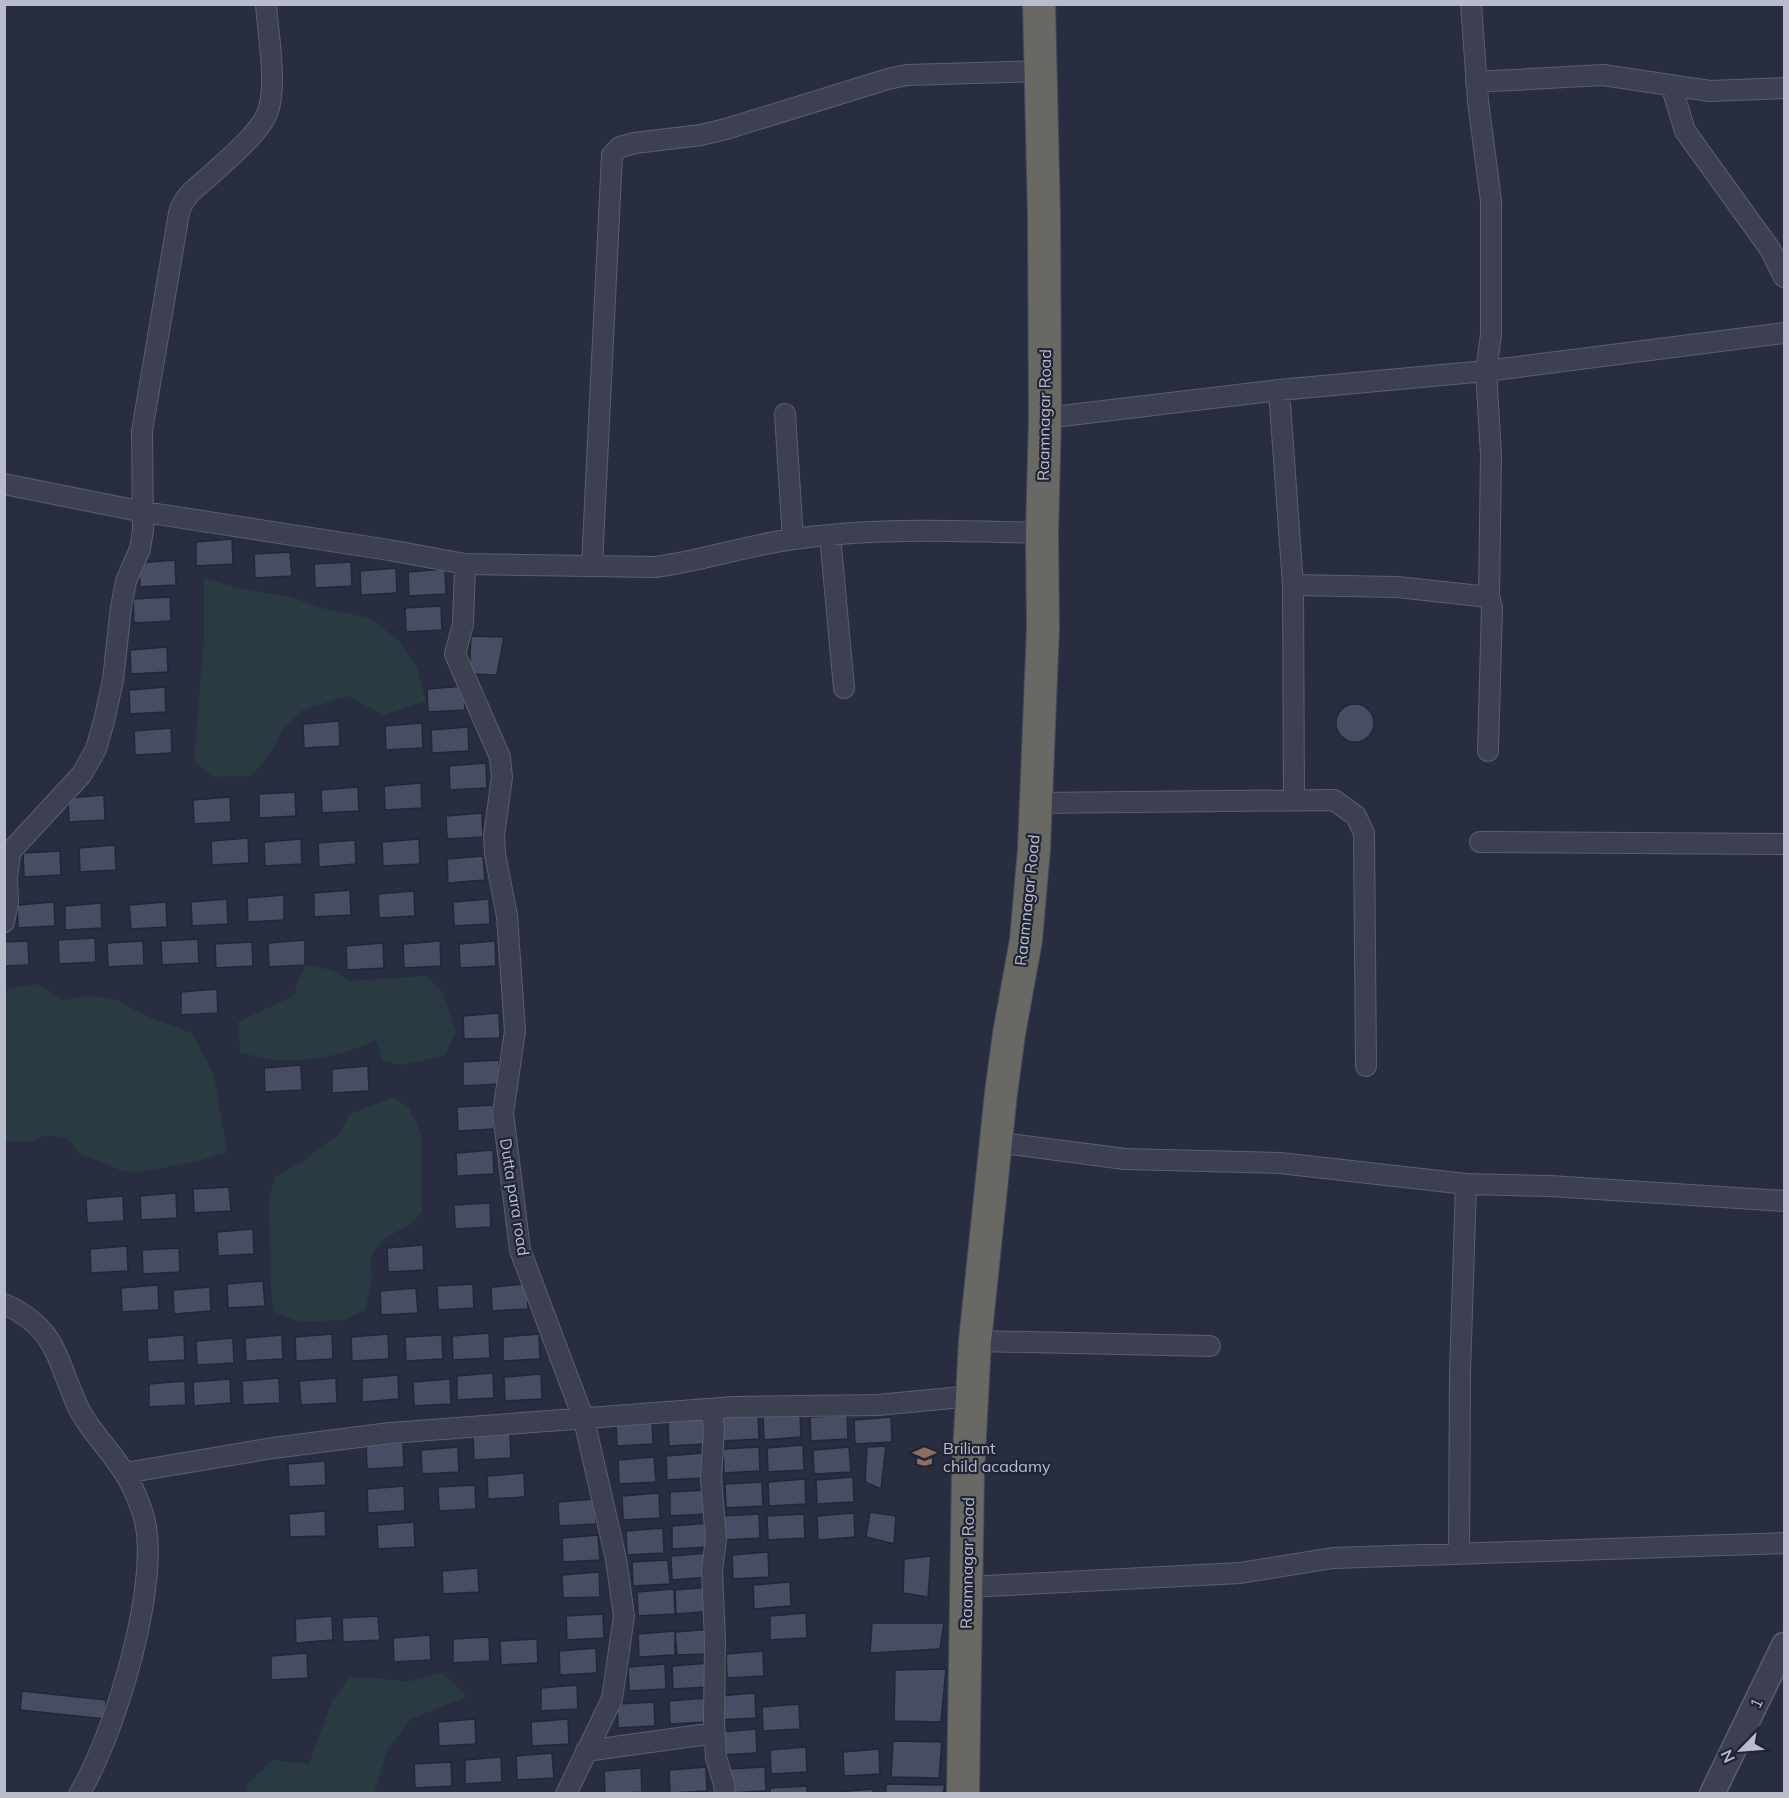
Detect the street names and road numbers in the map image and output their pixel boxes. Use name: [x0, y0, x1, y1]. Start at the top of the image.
street label: Raamnagar Road: [1033, 349, 1055, 481]
street label: Raamnagar Road: [1010, 833, 1044, 967]
street label: Dutta para road: [496, 1137, 534, 1257]
street label: Raamnagar Road: [956, 1497, 978, 1629]
street label: 1: [1745, 1694, 1767, 1712]

